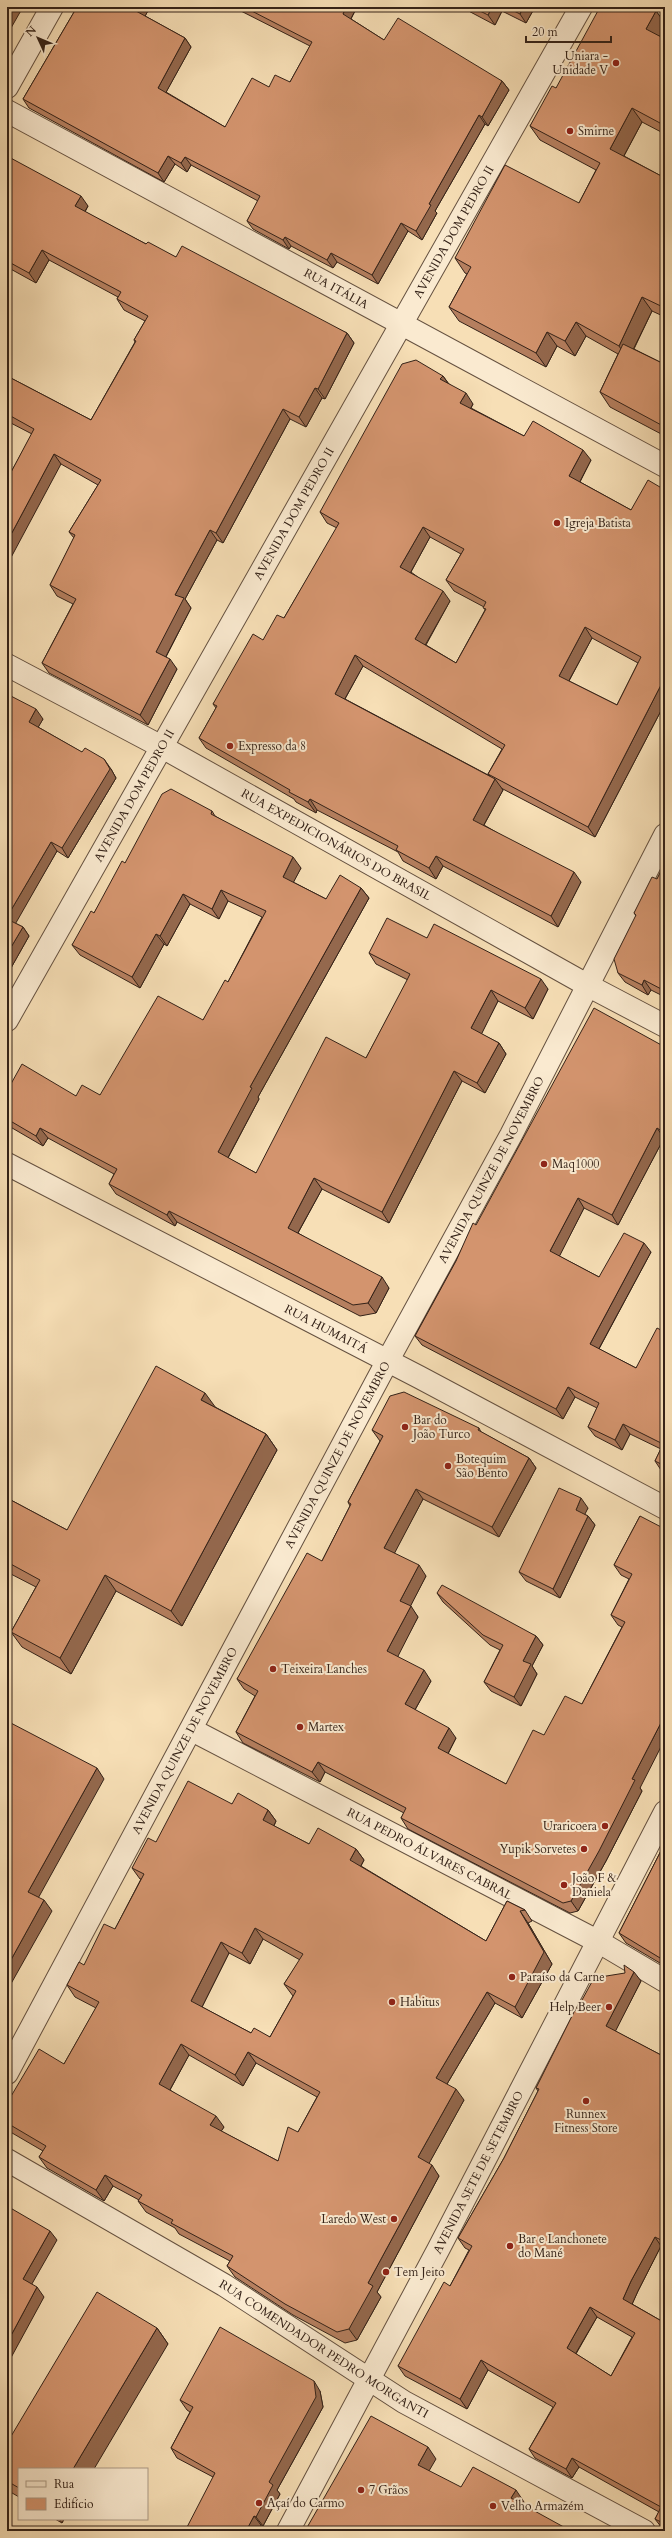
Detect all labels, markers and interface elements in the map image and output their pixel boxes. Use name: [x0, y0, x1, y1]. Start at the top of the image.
north arrow: [18, 18, 58, 58]
scale bar: [526, 18, 611, 44]
text: N: [22, 22, 40, 40]
text: 20 m: [532, 24, 559, 40]
place label: Uniara - Unidade V: [553, 48, 608, 78]
marker: Uniara - Unidade V: [611, 58, 621, 68]
place label: Smirne: [578, 123, 614, 139]
marker: Smirne: [565, 126, 575, 136]
street label: AVENIDA DOM PEDRO II: [410, 163, 498, 301]
street label: RUA ITÁLIA: [301, 265, 372, 313]
street label: AVENIDA DOM PEDRO II: [250, 445, 338, 583]
place label: Igreja Batista: [565, 515, 632, 531]
marker: Igreja Batista: [552, 518, 562, 528]
street label: AVENIDA DOM PEDRO II: [90, 726, 178, 865]
place label: Expresso da 8: [238, 738, 306, 754]
marker: Expresso da 8: [225, 741, 235, 751]
street label: RUA EXPEDICIONÁRIOS DO BRASIL: [238, 785, 435, 905]
street label: AVENIDA QUINZE DE NOVEMBRO: [435, 1073, 548, 1266]
place label: Maq1000: [552, 1156, 600, 1172]
marker: Maq1000: [539, 1159, 549, 1169]
street label: RUA HUMAITÁ: [282, 1301, 371, 1357]
street label: AVENIDA QUINZE DE NOVEMBRO: [281, 1358, 394, 1551]
place label: Bar do João Turco: [411, 1412, 471, 1442]
marker: Bar do João Turco: [400, 1422, 410, 1432]
place label: Botequim São Bento: [456, 1451, 508, 1481]
marker: Botequim São Bento: [443, 1461, 453, 1471]
street label: AVENIDA QUINZE DE NOVEMBRO: [128, 1644, 241, 1837]
place label: Teixeira Lanches: [281, 1661, 367, 1677]
marker: Teixeira Lanches: [268, 1664, 278, 1674]
place label: Martex: [308, 1719, 344, 1735]
marker: Martex: [295, 1722, 305, 1732]
street label: RUA PEDRO ÁLVARES CABRAL: [344, 1804, 516, 1904]
place label: Uraricoera: [543, 1818, 598, 1834]
marker: Uraricoera: [600, 1821, 610, 1831]
place label: Yupik Sorvetes: [499, 1841, 576, 1857]
marker: Yupik Sorvetes: [579, 1844, 589, 1854]
place label: João F & Daniela: [570, 1870, 617, 1900]
marker: João F & Daniela: [559, 1880, 569, 1890]
place label: Paraíso da Carne: [520, 1969, 605, 1985]
marker: Paraíso da Carne: [507, 1972, 517, 1982]
place label: Habitus: [400, 1994, 439, 2010]
marker: Habitus: [387, 1997, 397, 2007]
place label: Help Beer: [549, 1999, 602, 2015]
marker: Help Beer: [604, 2002, 614, 2012]
street label: AVENIDA SETE DE SETEMBRO: [429, 2088, 527, 2257]
marker: Runnex Fitness Store: [581, 2096, 591, 2106]
place label: Runnex Fitness Store: [554, 2106, 618, 2136]
place label: Laredo West: [321, 2211, 386, 2227]
marker: Laredo West: [389, 2214, 399, 2224]
place label: Bar e Lanchonete do Mané: [518, 2231, 607, 2261]
marker: Bar e Lanchonete do Mané: [505, 2241, 515, 2251]
place label: Tem Jeito: [394, 2264, 445, 2280]
marker: Tem Jeito: [381, 2267, 391, 2277]
street label: RUA COMENDADOR PEDRO MORGANTI: [216, 2276, 431, 2422]
legend: [18, 2468, 148, 2520]
text: Rua: [54, 2476, 75, 2492]
place label: 7 Grãos: [369, 2482, 408, 2498]
marker: 7 Grãos: [356, 2485, 366, 2495]
place label: Açaí do Carmo: [267, 2495, 345, 2511]
text: Edifício: [54, 2496, 94, 2512]
marker: Açaí do Carmo: [254, 2498, 264, 2508]
place label: Velho Armazém: [501, 2498, 585, 2514]
marker: Velho Armazém: [488, 2501, 498, 2511]

